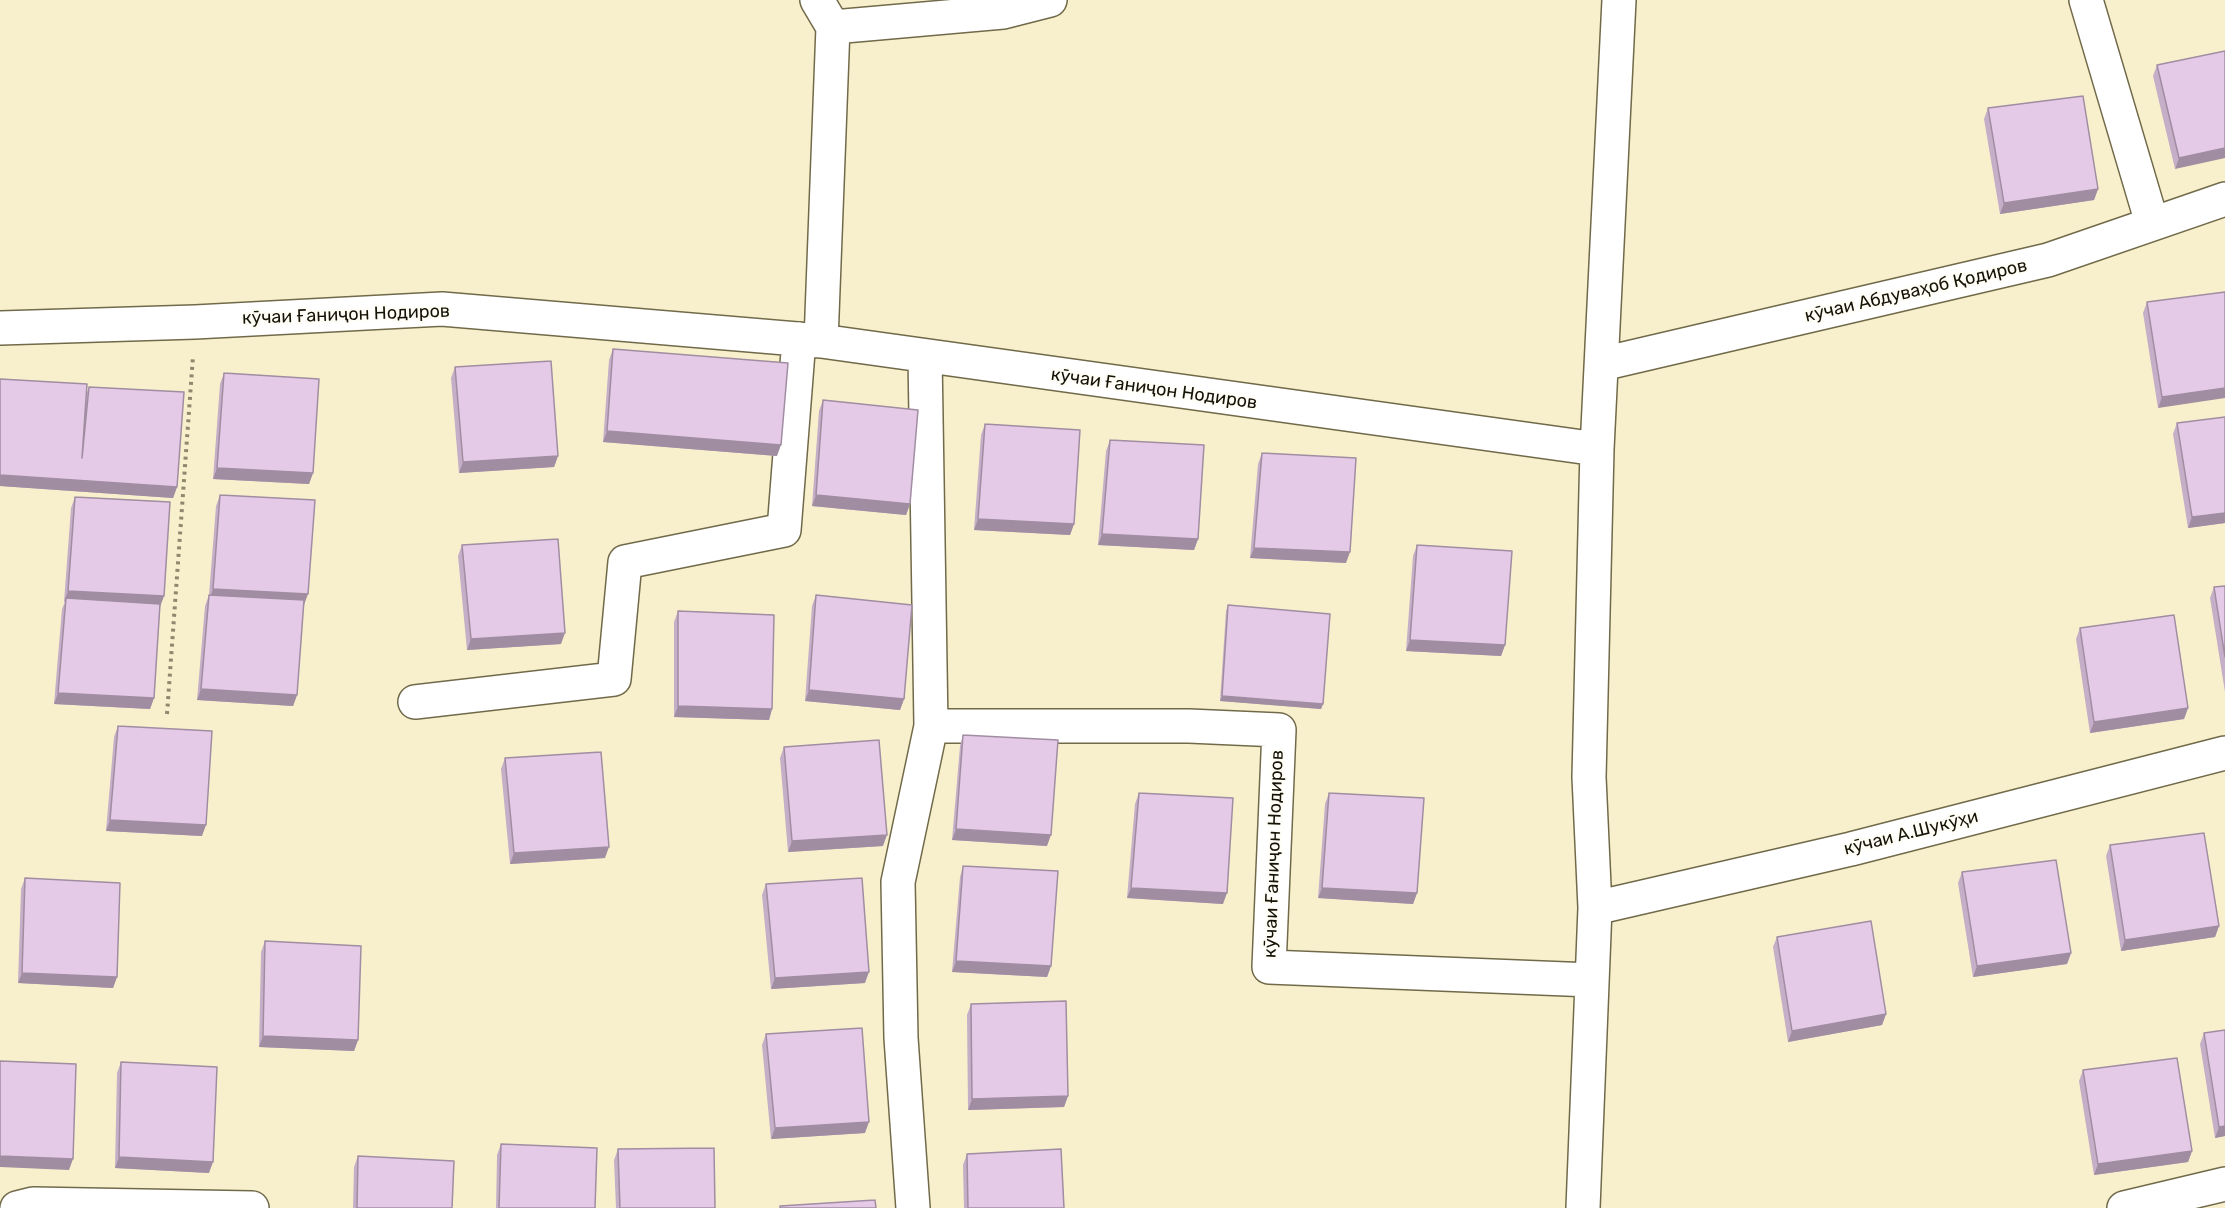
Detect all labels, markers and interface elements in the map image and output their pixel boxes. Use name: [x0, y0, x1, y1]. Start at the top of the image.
street label: кӯчаи Абдуваҳоб Қодиров: [1803, 255, 2029, 327]
street label: кӯчаи Ғаниҷон Нодиров: [242, 301, 450, 329]
street label: кӯчаи Ғаниҷон Нодиров: [1049, 364, 1259, 414]
street label: кӯчаи Ғаниҷон Нодиров: [1260, 750, 1288, 958]
street label: кӯчаи А.Шукӯҳи: [1842, 806, 1980, 860]

